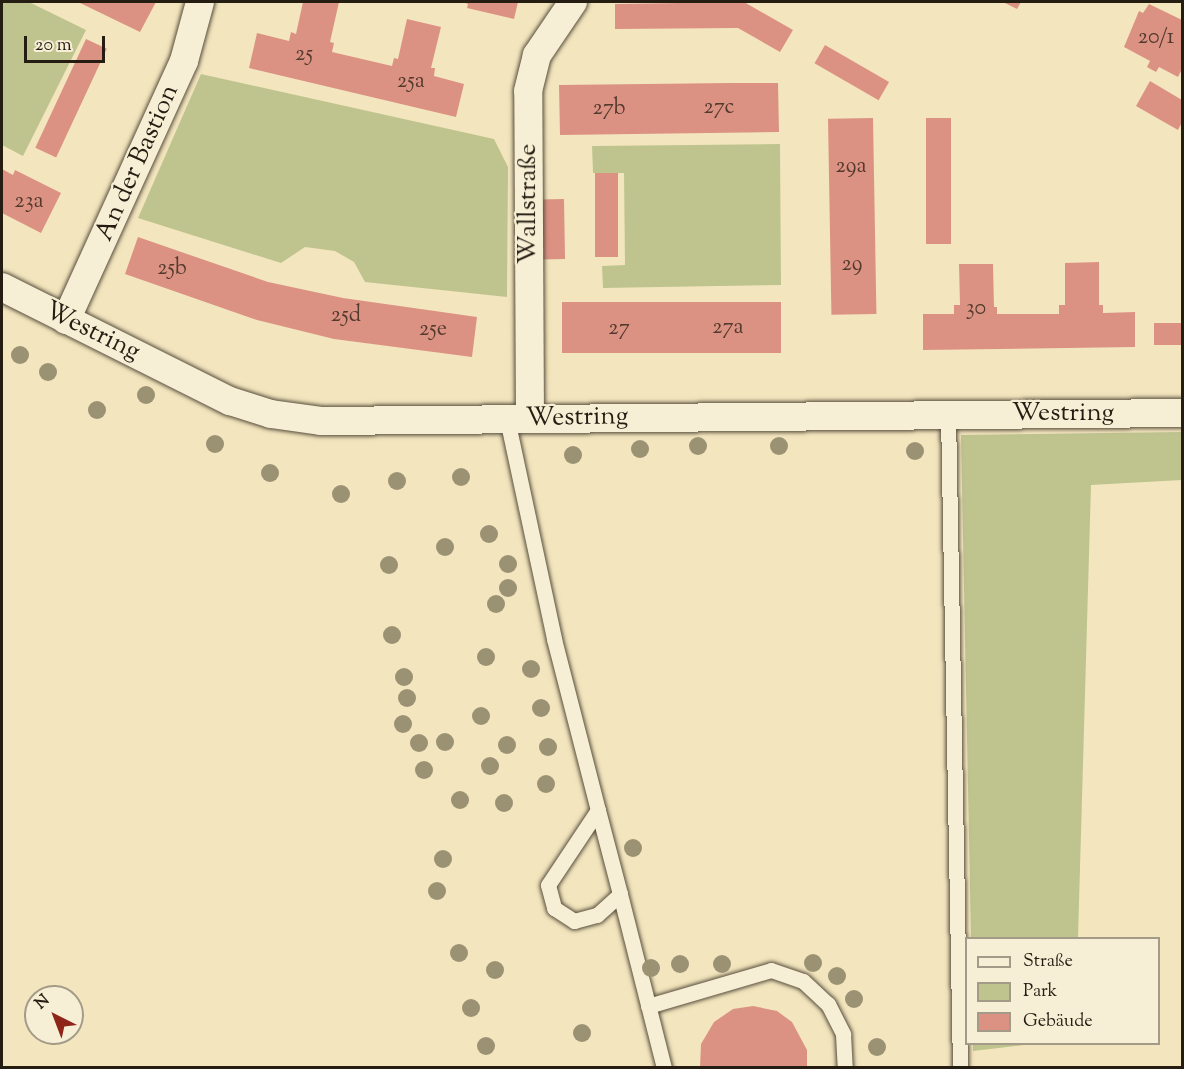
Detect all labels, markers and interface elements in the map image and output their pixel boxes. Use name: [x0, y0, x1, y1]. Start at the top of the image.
scale bar: [27, 24, 108, 62]
house number: 20/1: [1138, 26, 1174, 52]
text: 20 m: [35, 33, 72, 59]
house number: 25: [295, 43, 313, 69]
house number: 25a: [397, 70, 425, 96]
street label: An der Bastion: [90, 80, 186, 246]
house number: 27c: [704, 96, 734, 122]
house number: 27b: [592, 97, 626, 123]
street label: Wallstraße: [513, 144, 545, 264]
house number: 29a: [835, 155, 867, 181]
house number: 23a: [14, 190, 44, 216]
house number: 29: [842, 253, 862, 279]
house number: 25b: [157, 257, 187, 283]
street label: Westring: [39, 296, 145, 368]
house number: 30: [966, 297, 986, 323]
house number: 25d: [331, 304, 361, 330]
house number: 27a: [712, 316, 744, 342]
house number: 27: [608, 317, 630, 343]
house number: 25e: [419, 318, 447, 344]
street label: Westring: [1012, 398, 1114, 430]
street label: Westring: [525, 402, 629, 434]
legend: [965, 937, 1160, 1045]
text: Straße: [1023, 949, 1073, 975]
text: Park: [1023, 979, 1057, 1005]
north arrow: [24, 985, 84, 1045]
text: N: [31, 990, 55, 1016]
text: Gebäude: [1023, 1009, 1093, 1035]

